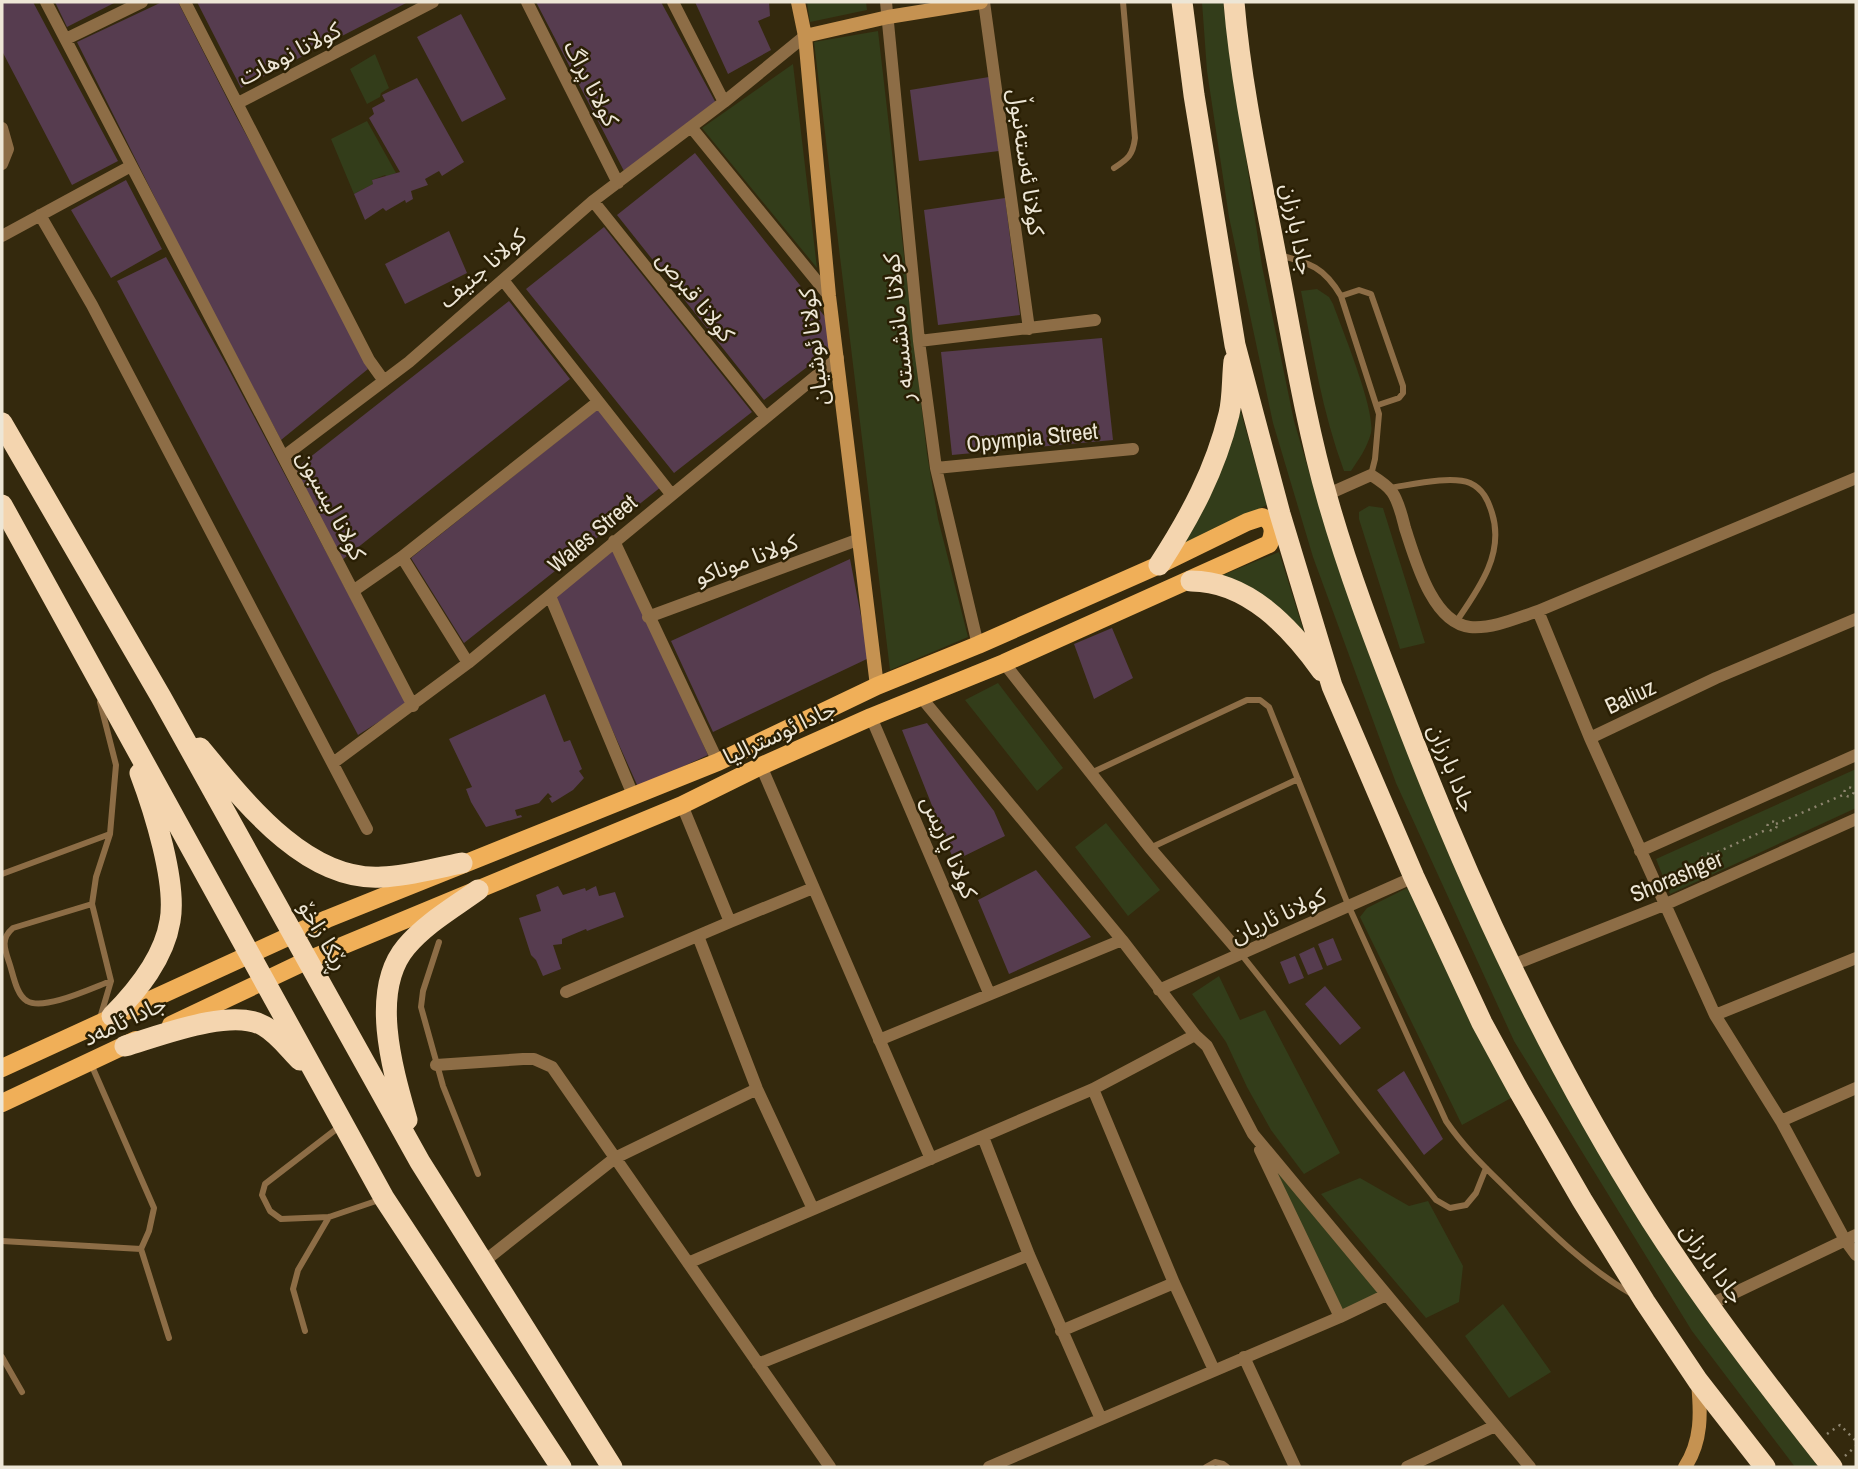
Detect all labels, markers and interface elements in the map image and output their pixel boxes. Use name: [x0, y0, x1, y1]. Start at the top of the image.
street label: كولانا نوهات: [232, 14, 346, 92]
street label: كولانا پراگ: [557, 35, 627, 132]
street label: كولانا ئەستەنبوڵ: [1001, 87, 1053, 238]
street label: جادا بارزان: [1274, 181, 1322, 277]
street label: كولانا جنيف: [431, 221, 533, 315]
street label: كولانا قبرص: [650, 244, 743, 348]
street label: كولانا مانشسته ر: [875, 252, 921, 405]
street label: كولانا ئوشيان: [790, 286, 836, 407]
street label: Opympia Street: [965, 415, 1099, 459]
street label: كولانا ليسبون: [290, 445, 374, 566]
street label: Wales Street: [541, 487, 643, 579]
street label: كولانا موناكو: [690, 526, 803, 592]
street label: Baliuz: [1600, 671, 1660, 721]
street label: جادا ئوسترالیا: [718, 692, 840, 772]
street label: جادا بارزان: [1421, 719, 1485, 817]
street label: كولانا پاریس: [914, 791, 986, 904]
street label: Shorashger: [1625, 842, 1728, 909]
street label: كولانا ئاريان: [1225, 880, 1331, 950]
street label: ڕێکا زاخۆ: [288, 894, 356, 978]
street label: جادا ئامەد: [77, 987, 171, 1053]
street label: جادا بارزان: [1674, 1216, 1752, 1310]

